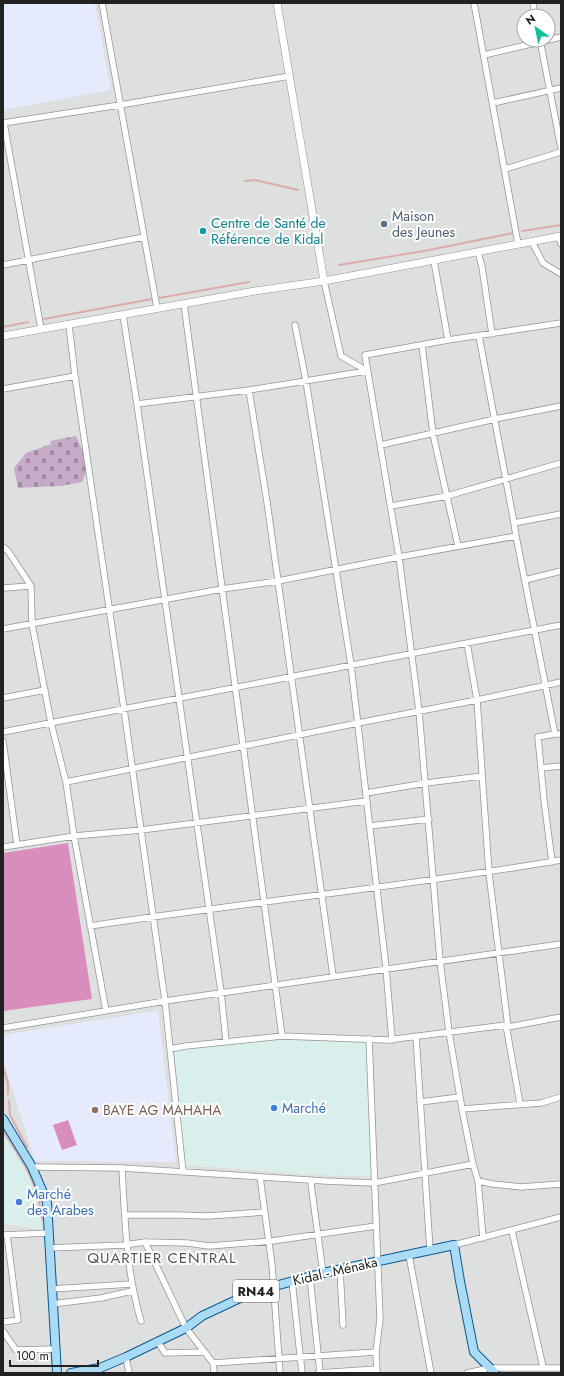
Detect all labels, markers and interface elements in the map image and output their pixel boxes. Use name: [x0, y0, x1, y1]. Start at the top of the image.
north arrow: [516, 8, 556, 48]
text: N: [523, 11, 539, 29]
place label: Maison des Jeunes: [392, 206, 456, 242]
place label: Centre de Santé de Référence de Kidal: [211, 213, 326, 249]
marker: Maison des Jeunes: [379, 219, 389, 229]
marker: Centre de Santé de Référence de Kidal: [198, 226, 208, 236]
place label: Marché: [282, 1098, 326, 1118]
place label: BAYE AG MAHAHA: [103, 1100, 222, 1120]
marker: Marché: [269, 1103, 279, 1113]
marker: BAYE AG MAHAHA: [90, 1105, 100, 1115]
place label: Marché des Arabes: [27, 1184, 94, 1220]
marker: Marché des Arabes: [14, 1197, 24, 1207]
district label: QUARTIER CENTRAL: [87, 1247, 237, 1269]
street label: Kidal - Ménaka: [291, 1252, 379, 1290]
road number: RN44: [233, 1280, 279, 1302]
scale bar: [10, 1342, 98, 1368]
text: 100 m: [16, 1347, 49, 1365]

